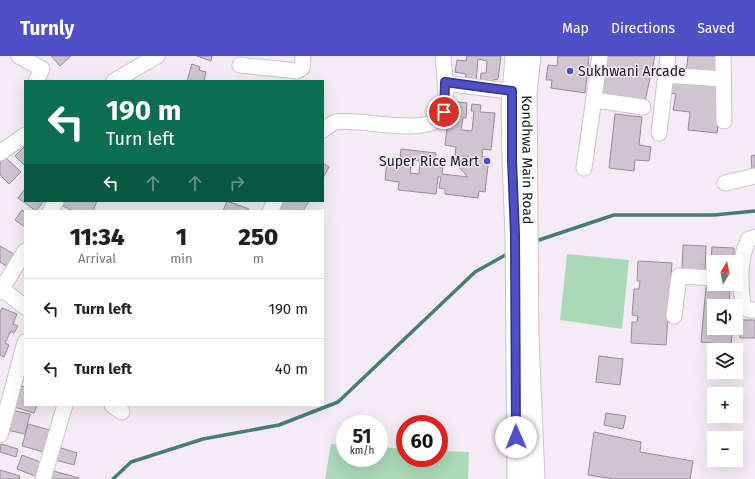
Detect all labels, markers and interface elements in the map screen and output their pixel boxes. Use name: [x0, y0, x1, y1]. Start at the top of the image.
text: Turnly: [20, 17, 74, 40]
text: Map: [562, 20, 589, 37]
text: Directions: [611, 20, 675, 37]
text: Saved: [697, 20, 735, 37]
place label: Sukhwani Arcade: [578, 63, 686, 80]
marker: Sukhwani Arcade: [565, 66, 575, 76]
text: 190 m: [106, 94, 181, 127]
pin: [427, 95, 461, 129]
street label: Kondhwa Main Road: [518, 95, 536, 224]
icon: left: [40, 96, 92, 148]
icon: arrive: [433, 101, 455, 123]
text: Turn left: [106, 128, 175, 150]
place label: Super Rice Mart: [379, 153, 480, 170]
marker: Super Rice Mart: [482, 156, 492, 166]
icon: left: [100, 172, 122, 194]
icon: ahead: [142, 172, 164, 194]
icon: ahead: [184, 172, 206, 194]
icon: right: [226, 172, 248, 194]
text: 11:34: [70, 223, 125, 251]
text: 1: [176, 223, 187, 251]
text: 250: [238, 223, 278, 251]
text: Arrival: [78, 251, 116, 266]
text: min: [170, 251, 193, 266]
text: m: [253, 251, 264, 266]
north arrow: [707, 255, 743, 291]
map controls: [707, 255, 743, 467]
icon: left: [40, 298, 62, 320]
button: sound: [707, 299, 743, 335]
text: Turn left: [74, 300, 132, 318]
text: 190 m: [268, 300, 308, 318]
button: layers: [707, 343, 743, 379]
icon: left: [40, 358, 62, 380]
text: Turn left: [74, 360, 132, 378]
text: 40 m: [275, 360, 308, 378]
button: +: [707, 387, 743, 423]
speed limit sign: 60: [396, 415, 448, 467]
position arrow: [495, 416, 537, 458]
text: 51: [353, 424, 371, 448]
button: −: [707, 431, 743, 467]
text: km/h: [350, 445, 374, 457]

